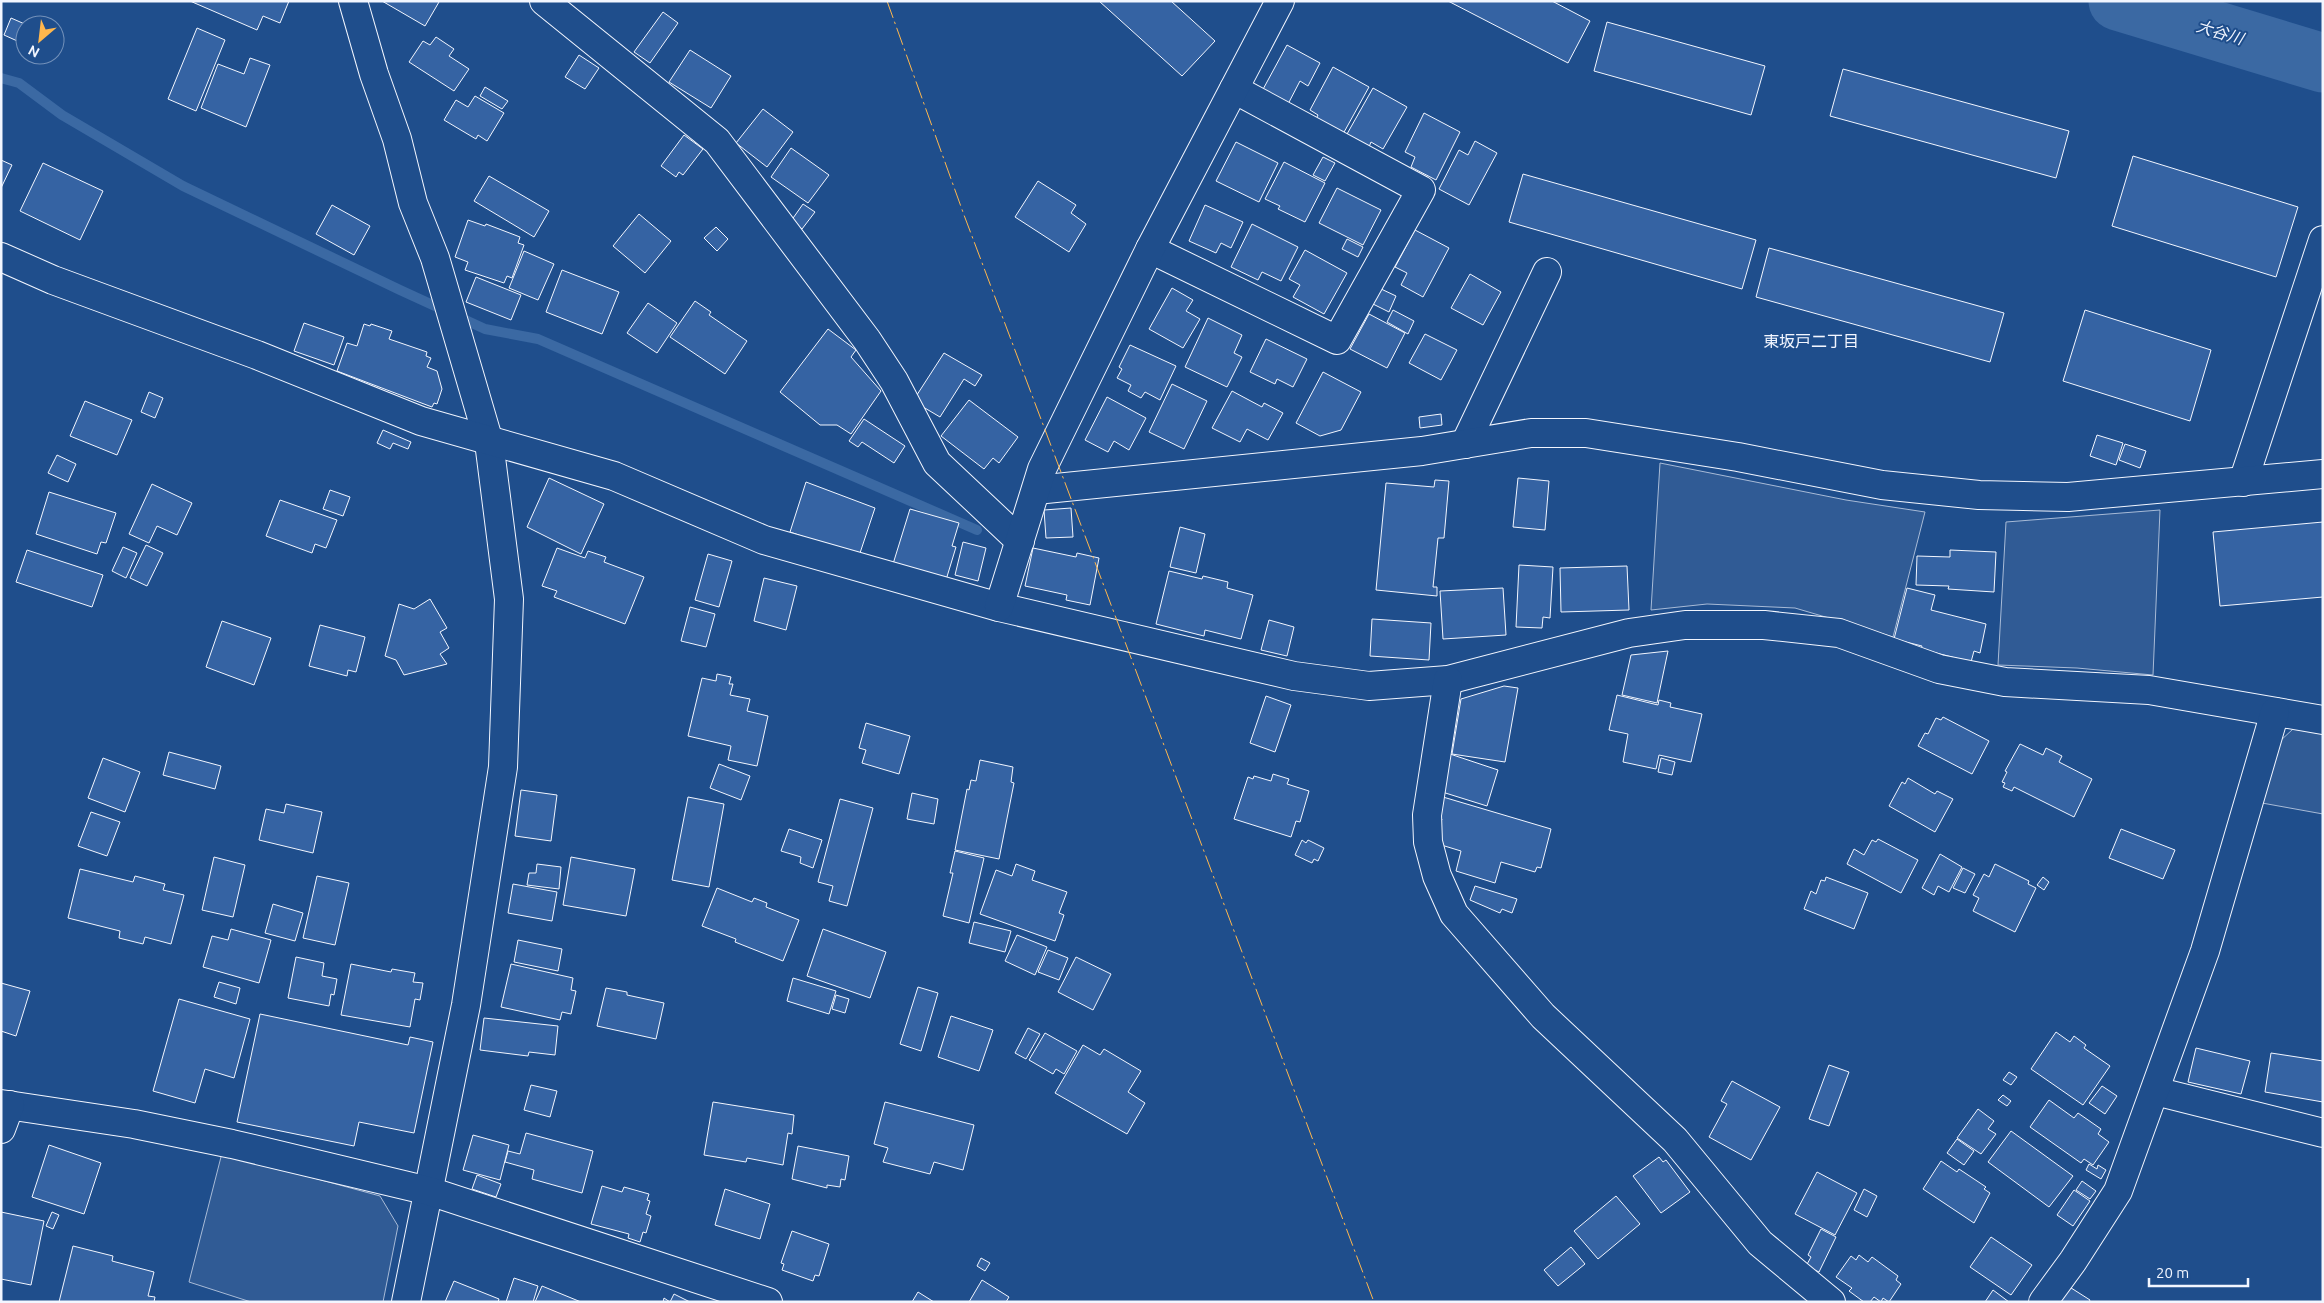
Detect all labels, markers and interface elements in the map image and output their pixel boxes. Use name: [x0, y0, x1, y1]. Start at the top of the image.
north arrow: [15, 15, 65, 65]
water label: 大谷川: [2194, 16, 2247, 48]
text: N: [26, 42, 42, 61]
district label: 東坂戸二丁目: [1763, 332, 1859, 350]
scale bar: [2149, 1256, 2248, 1288]
text: 20 m: [2156, 1264, 2189, 1281]

